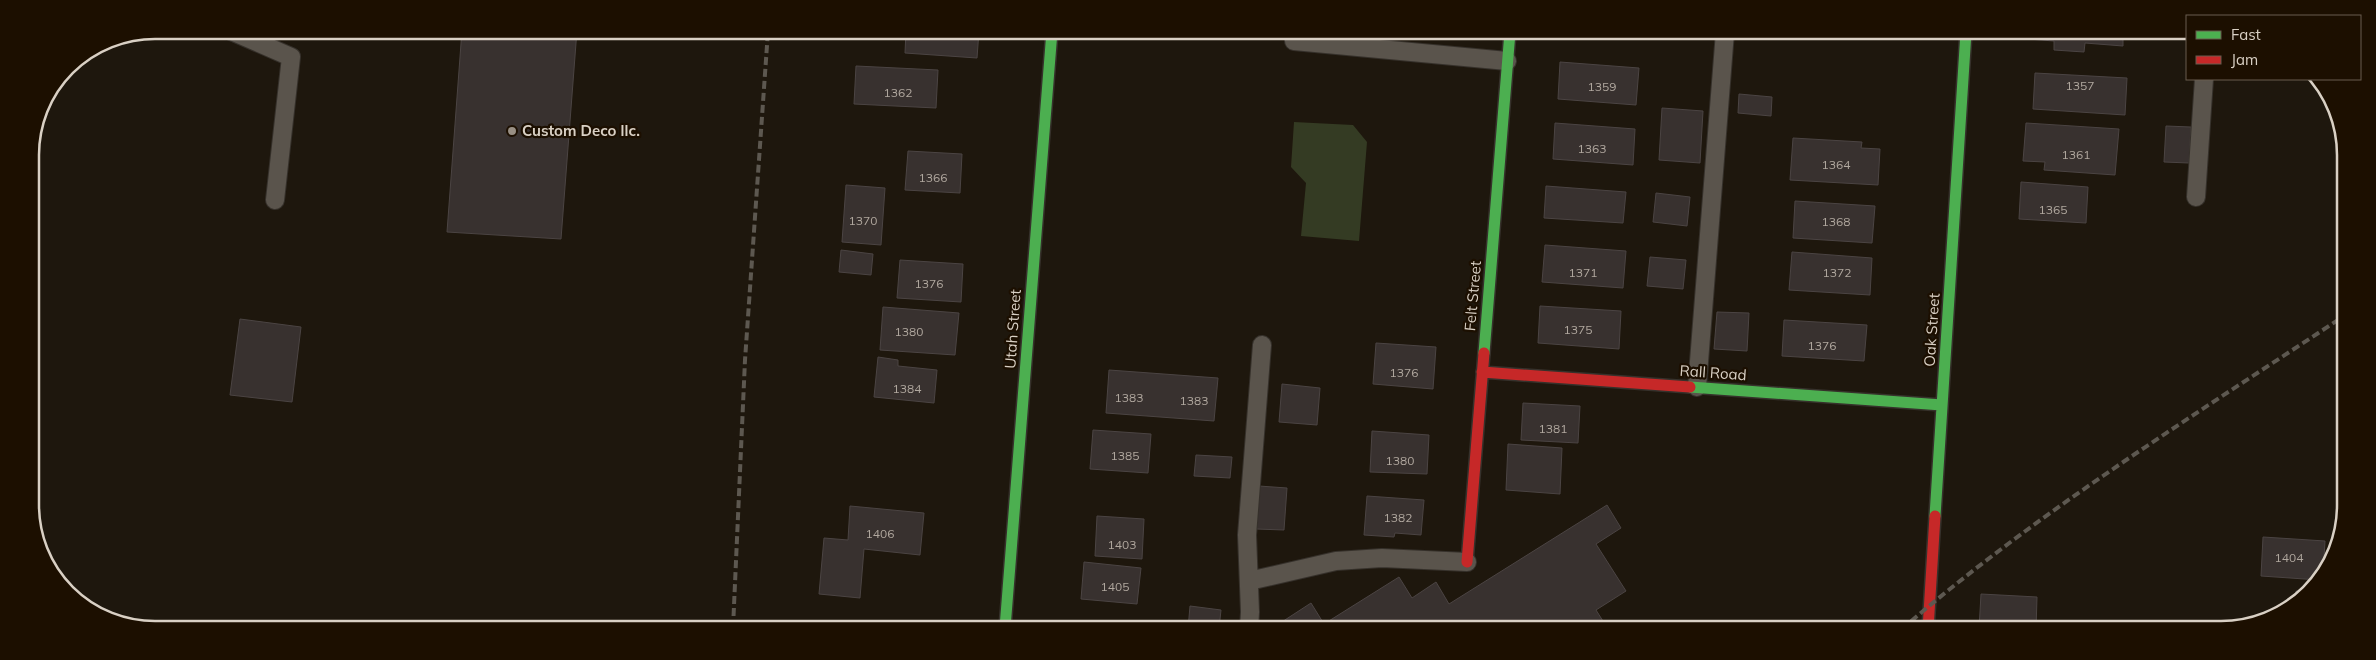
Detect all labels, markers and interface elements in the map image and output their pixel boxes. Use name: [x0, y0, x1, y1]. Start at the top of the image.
legend: [2186, 15, 2361, 80]
text: Fast: [2231, 25, 2261, 44]
text: Jam: [2231, 50, 2258, 69]
house number: 1357: [2066, 78, 2094, 93]
house number: 1359: [1588, 79, 1616, 94]
house number: 1362: [884, 85, 912, 100]
place label: Custom Deco llc.: [522, 121, 640, 140]
marker: Custom Deco llc.: [506, 125, 518, 137]
house number: 1363: [1578, 141, 1606, 156]
house number: 1361: [2062, 147, 2090, 162]
house number: 1364: [1822, 157, 1850, 172]
house number: 1366: [919, 170, 947, 185]
house number: 1365: [2039, 202, 2067, 217]
house number: 1370: [849, 213, 877, 228]
house number: 1368: [1822, 214, 1850, 229]
street label: Felt Street: [1460, 260, 1485, 332]
house number: 1371: [1569, 265, 1597, 280]
house number: 1372: [1823, 265, 1851, 280]
house number: 1376: [915, 276, 943, 291]
street label: Utah Street: [1000, 289, 1025, 369]
street label: Oak Street: [1919, 293, 1944, 367]
house number: 1375: [1564, 322, 1592, 337]
house number: 1380: [895, 324, 923, 339]
house number: 1376: [1808, 338, 1836, 353]
street label: Rall Road: [1679, 361, 1747, 384]
house number: 1376: [1390, 365, 1418, 380]
house number: 1384: [893, 381, 921, 396]
house number: 1383: [1115, 390, 1143, 405]
house number: 1383: [1180, 393, 1208, 408]
house number: 1381: [1539, 421, 1567, 436]
house number: 1385: [1111, 448, 1139, 463]
house number: 1380: [1386, 453, 1414, 468]
house number: 1382: [1384, 510, 1412, 525]
house number: 1406: [866, 526, 894, 541]
house number: 1403: [1108, 537, 1136, 552]
house number: 1404: [2275, 550, 2303, 565]
house number: 1405: [1101, 579, 1129, 594]

